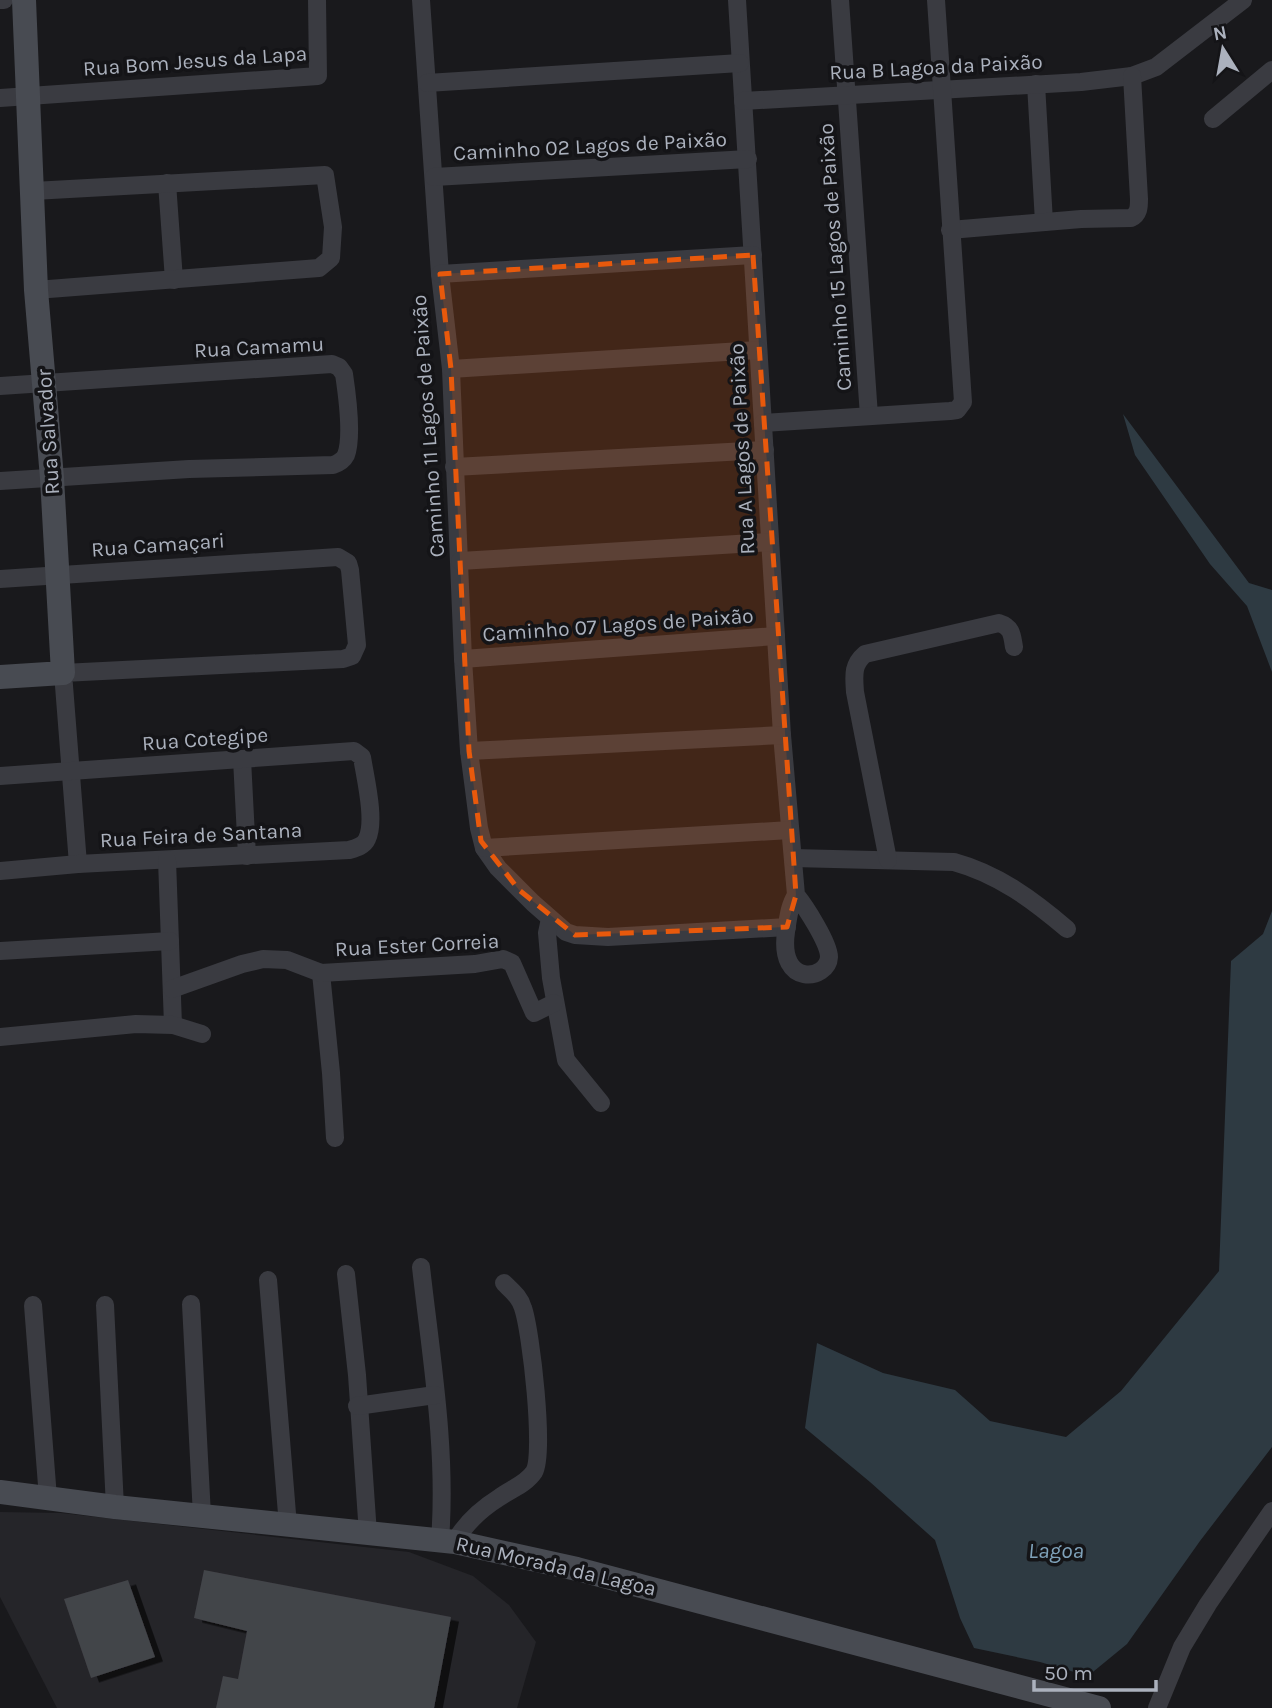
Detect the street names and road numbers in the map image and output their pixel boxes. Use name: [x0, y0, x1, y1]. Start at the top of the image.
street label: Rua Bom Jesus da Lapa: [82, 41, 308, 81]
street label: Rua B Lagoa da Paixão: [829, 49, 1043, 85]
street label: Caminho 15 Lagos de Paixão: [814, 122, 856, 392]
street label: Caminho 02 Lagos de Paixão: [453, 127, 727, 165]
street label: Caminho 11 Lagos de Paixão: [407, 294, 449, 558]
street label: Rua Camamu: [193, 332, 325, 362]
street label: Rua A Lagos de Paixão: [724, 343, 760, 555]
street label: Rua Salvador: [32, 368, 64, 496]
street label: Rua Camaçari: [90, 528, 226, 562]
street label: Caminho 07 Lagos de Paixão: [482, 604, 754, 646]
street label: Rua Cotegipe: [141, 723, 269, 755]
street label: Rua Feira de Santana: [99, 818, 303, 852]
street label: Rua Ester Correia: [334, 929, 500, 961]
street label: Rua Morada da Lagoa: [454, 1531, 658, 1601]

